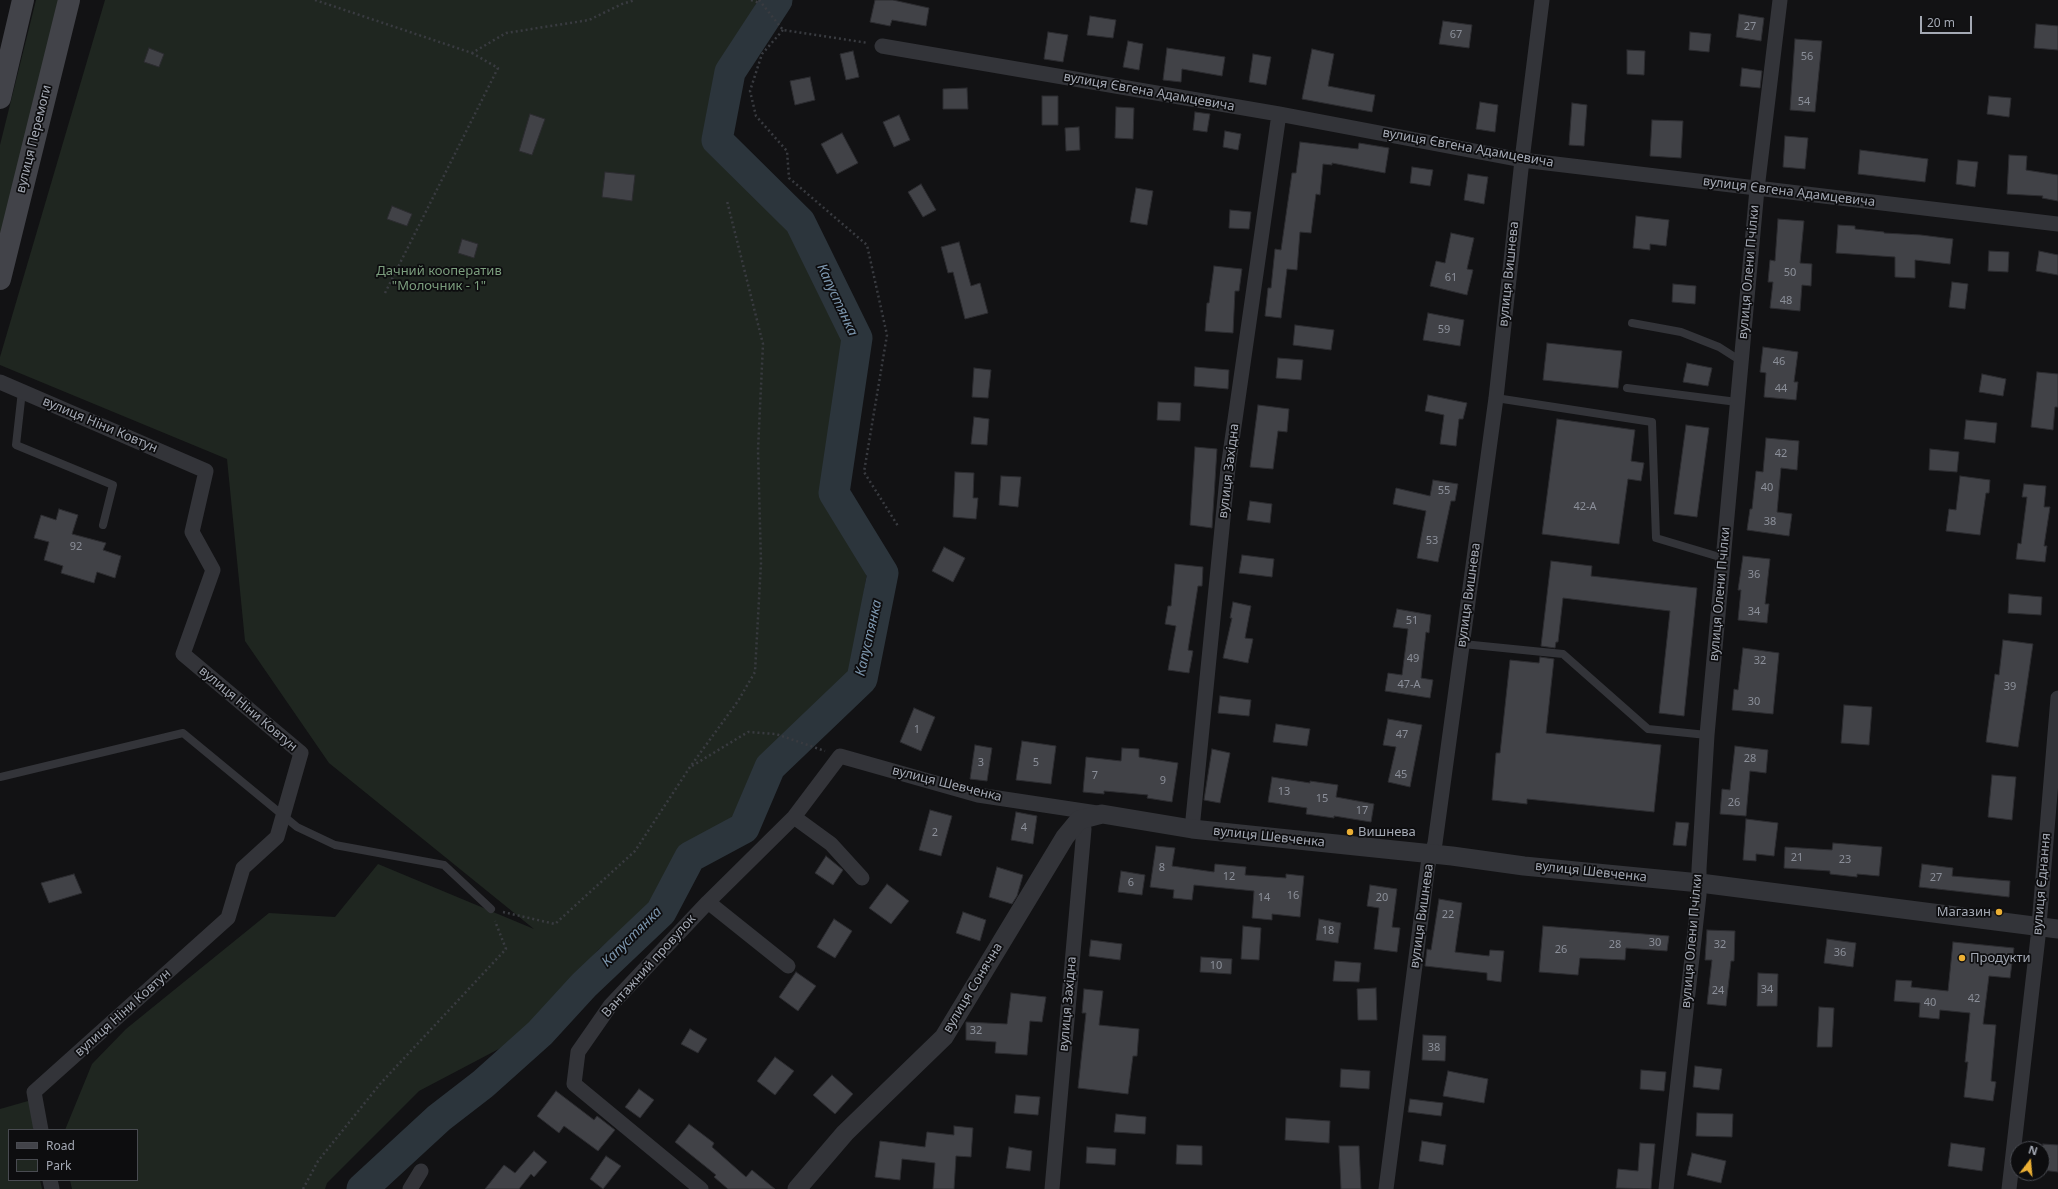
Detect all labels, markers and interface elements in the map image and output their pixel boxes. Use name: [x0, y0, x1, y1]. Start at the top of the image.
scale bar: [1922, 8, 1974, 34]
text: 20 m: [1927, 14, 1955, 31]
house number: 27: [1744, 20, 1756, 34]
house number: 67: [1450, 28, 1462, 42]
house number: 56: [1801, 50, 1813, 64]
street label: вулиця Євгена Адамцевича: [1062, 69, 1236, 115]
street label: вулиця Перемоги: [13, 83, 55, 195]
house number: 54: [1798, 95, 1810, 109]
street label: вулиця Євгена Адамцевича: [1381, 125, 1555, 171]
street label: вулиця Євгена Адамцевича: [1702, 174, 1876, 210]
street label: вулиця Олени Пчілки: [1735, 204, 1763, 340]
street label: вулиця Вишнева: [1496, 221, 1522, 327]
water label: Капустянка: [813, 261, 861, 339]
park label: Дачний кооператив "Молочник - 1": [376, 263, 502, 294]
house number: 50: [1784, 266, 1796, 280]
house number: 61: [1445, 271, 1457, 285]
house number: 48: [1780, 294, 1792, 308]
house number: 59: [1438, 323, 1450, 337]
house number: 46: [1773, 355, 1785, 369]
house number: 44: [1775, 382, 1787, 396]
street label: вулиця Ніни Ковтун: [40, 394, 160, 456]
street label: вулиця Західна: [1215, 423, 1243, 519]
house number: 42: [1775, 447, 1787, 461]
house number: 40: [1761, 481, 1773, 495]
house number: 55: [1438, 484, 1450, 498]
house number: 42-А: [1573, 500, 1597, 514]
house number: 38: [1764, 515, 1776, 529]
street label: вулиця Олени Пчілки: [1706, 526, 1734, 662]
house number: 53: [1426, 534, 1438, 548]
house number: 92: [70, 540, 82, 554]
street label: вулиця Вишнева: [1454, 542, 1484, 648]
house number: 36: [1748, 568, 1760, 582]
water label: Капустянка: [852, 598, 886, 678]
house number: 34: [1748, 605, 1760, 619]
house number: 51: [1406, 614, 1418, 628]
house number: 49: [1407, 652, 1419, 666]
house number: 32: [1754, 654, 1766, 668]
street label: вулиця Ніни Ковтун: [196, 663, 300, 755]
house number: 47-А: [1397, 678, 1421, 692]
house number: 39: [2004, 680, 2016, 694]
house number: 30: [1748, 695, 1760, 709]
house number: 1: [914, 723, 920, 737]
house number: 47: [1396, 728, 1408, 742]
house number: 28: [1744, 752, 1756, 766]
house number: 3: [978, 756, 984, 770]
house number: 5: [1033, 756, 1039, 770]
street label: вулиця Шевченка: [891, 763, 1003, 805]
house number: 45: [1395, 768, 1407, 782]
house number: 7: [1092, 769, 1098, 783]
house number: 9: [1160, 774, 1166, 788]
house number: 13: [1278, 785, 1290, 799]
house number: 15: [1316, 792, 1328, 806]
house number: 26: [1728, 796, 1740, 810]
house number: 17: [1356, 804, 1368, 818]
house number: 4: [1021, 821, 1027, 835]
street label: вулиця Шевченка: [1212, 823, 1326, 851]
place label: Вишнева: [1358, 824, 1416, 840]
house number: 2: [932, 826, 938, 840]
marker: Вишнева: [1345, 827, 1355, 837]
street label: вулиця Єднання: [2030, 832, 2054, 936]
house number: 21: [1791, 851, 1803, 865]
house number: 23: [1839, 853, 1851, 867]
street label: вулиця Шевченка: [1534, 858, 1648, 886]
house number: 8: [1159, 861, 1165, 875]
street label: вулиця Вишнева: [1407, 863, 1437, 969]
house number: 12: [1223, 870, 1235, 884]
house number: 27: [1930, 871, 1942, 885]
street label: вулиця Олени Пчілки: [1678, 873, 1706, 1009]
house number: 6: [1128, 876, 1134, 890]
house number: 16: [1287, 889, 1299, 903]
house number: 14: [1258, 891, 1270, 905]
house number: 20: [1376, 891, 1388, 905]
water label: Капустянка: [599, 904, 665, 970]
place label: Магазин: [1937, 904, 1991, 920]
marker: Магазин: [1994, 907, 2004, 917]
house number: 22: [1442, 908, 1454, 922]
street label: Вантажний провулок: [599, 911, 699, 1021]
house number: 18: [1322, 924, 1334, 938]
house number: 30: [1649, 936, 1661, 950]
house number: 28: [1609, 938, 1621, 952]
house number: 32: [1714, 938, 1726, 952]
street label: вулиця Сонячна: [940, 940, 1006, 1036]
house number: 26: [1555, 943, 1567, 957]
house number: 36: [1834, 946, 1846, 960]
place label: Продукти: [1970, 950, 2031, 966]
marker: Продукти: [1957, 953, 1967, 963]
street label: вулиця Західна: [1056, 956, 1080, 1052]
house number: 10: [1210, 959, 1222, 973]
street label: вулиця Ніни Ковтун: [72, 966, 174, 1060]
house number: 34: [1761, 983, 1773, 997]
house number: 24: [1712, 984, 1724, 998]
house number: 42: [1968, 992, 1980, 1006]
house number: 40: [1924, 996, 1936, 1010]
house number: 32: [970, 1024, 982, 1038]
house number: 38: [1428, 1041, 1440, 1055]
legend: [8, 1129, 138, 1181]
text: Road: [46, 1137, 75, 1154]
north arrow: [2010, 1141, 2050, 1181]
text: N: [2027, 1142, 2040, 1158]
text: Park: [46, 1157, 71, 1174]

